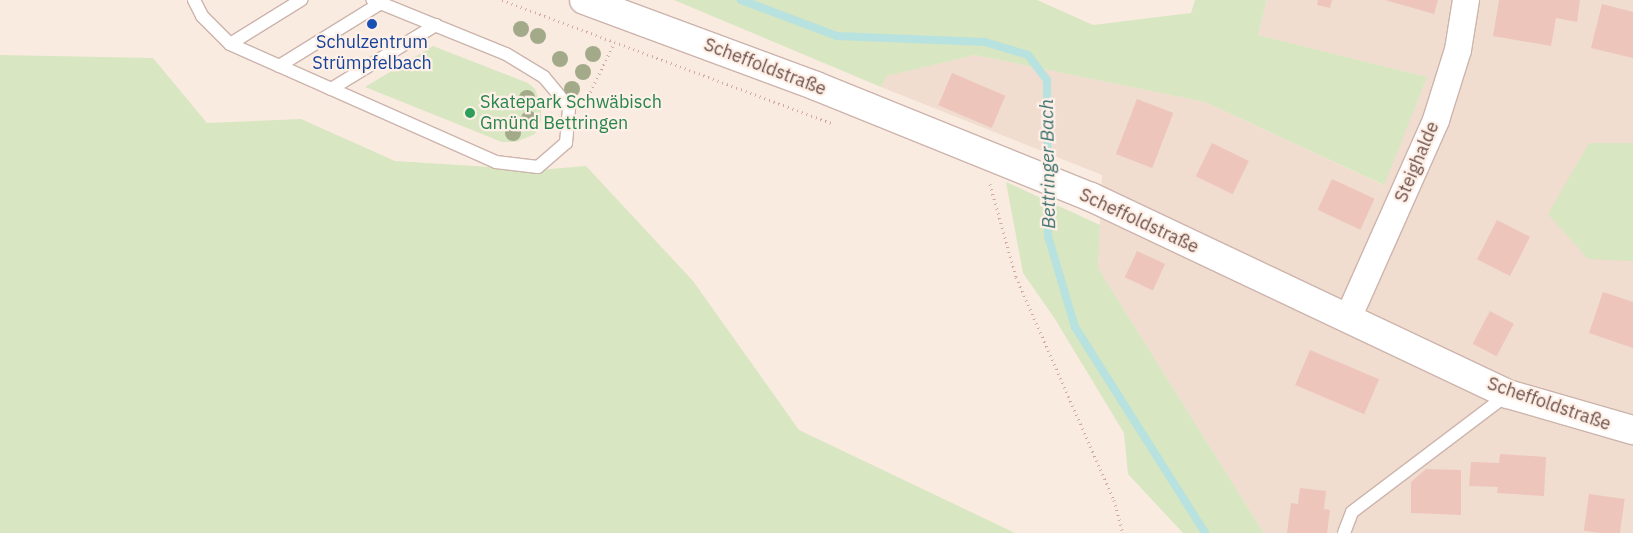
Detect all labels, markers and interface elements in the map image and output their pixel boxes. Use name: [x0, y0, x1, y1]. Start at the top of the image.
marker: Schulzentrum Strümpfelbach: [366, 18, 378, 30]
place label: Schulzentrum Strümpfelbach: [312, 32, 432, 74]
street label: Scheffoldstraße: [701, 34, 829, 100]
place label: Skatepark Schwäbisch Gmünd Bettringen: [480, 92, 662, 134]
water label: Bettringer Bach: [1035, 99, 1061, 229]
marker: Skatepark Schwäbisch Gmünd Bettringen: [464, 107, 476, 119]
street label: Steighalde: [1390, 118, 1444, 206]
street label: Scheffoldstraße: [1076, 184, 1202, 258]
street label: Scheffoldstraße: [1484, 373, 1614, 435]

